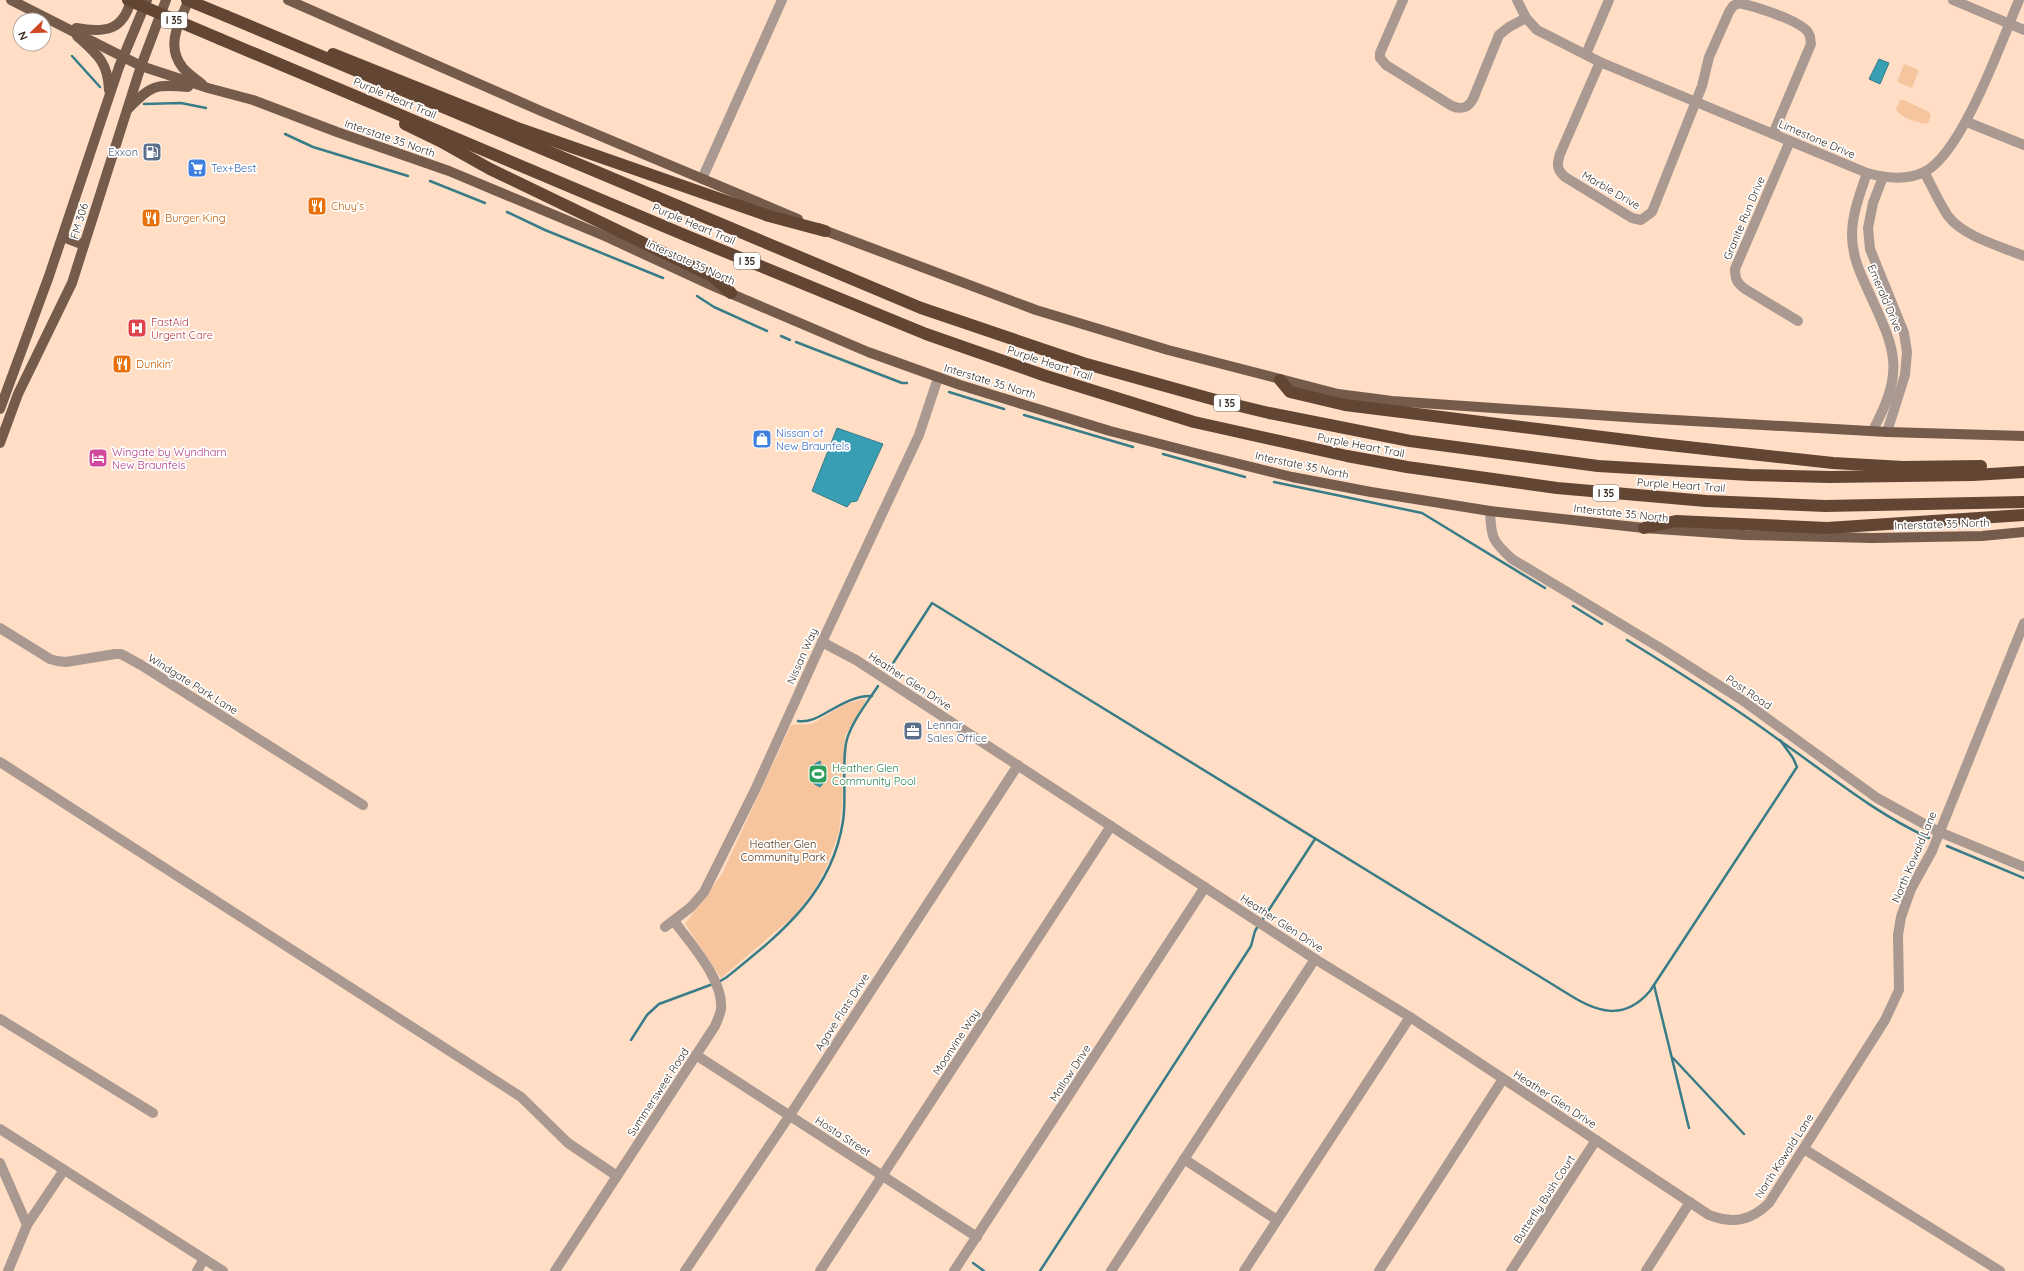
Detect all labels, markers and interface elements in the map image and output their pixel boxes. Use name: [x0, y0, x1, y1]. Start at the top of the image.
north arrow: [12, 12, 52, 52]
road number: I 35: [161, 12, 187, 28]
text: N: [15, 29, 31, 42]
street label: Purple Heart Trail: [351, 74, 439, 122]
street label: Interstate 35 North: [343, 116, 437, 160]
street label: Limestone Drive: [1777, 117, 1857, 161]
fuel station icon: Exxon: [141, 141, 163, 163]
place label: Exxon: [108, 145, 138, 159]
supermarket icon: Tex+Best: [186, 157, 208, 179]
place label: Tex+Best: [211, 161, 256, 175]
street label: Marble Drive: [1579, 168, 1643, 212]
street label: Granite Run Drive: [1720, 174, 1768, 262]
restaurant icon: Chuy's: [306, 195, 328, 217]
place label: Chuy's: [331, 199, 364, 213]
street label: Purple Heart Trail: [650, 200, 738, 248]
street label: FM 306: [67, 201, 91, 241]
restaurant icon: Burger King: [140, 207, 162, 229]
place label: Burger King: [165, 211, 226, 225]
street label: Interstate 35 North: [645, 236, 737, 288]
road number: I 35: [734, 253, 760, 269]
street label: Emerald Drive: [1865, 262, 1905, 334]
place label: FastAid Urgent Care: [151, 315, 213, 342]
hospital icon: FastAid Urgent Care: [126, 317, 148, 339]
street label: Purple Heart Trail: [1006, 343, 1094, 383]
restaurant icon: Dunkin': [111, 353, 133, 375]
place label: Dunkin': [136, 357, 173, 371]
street label: Interstate 35 North: [942, 360, 1038, 402]
road number: I 35: [1214, 395, 1240, 411]
place label: Nissan of New Braunfels: [776, 426, 849, 453]
shop icon: Nissan of New Braunfels: [751, 428, 773, 450]
street label: Purple Heart Trail: [1316, 430, 1406, 460]
place label: Wingate by Wyndham New Braunfels: [112, 445, 226, 472]
hotel icon: Wingate by Wyndham New Braunfels: [87, 447, 109, 469]
street label: Interstate 35 North: [1254, 448, 1350, 482]
street label: Purple Heart Trail: [1636, 475, 1726, 495]
road number: I 35: [1593, 485, 1619, 501]
street label: Interstate 35 North: [1573, 501, 1669, 525]
street label: Interstate 35 North: [1894, 515, 1990, 533]
street label: Nissan Way: [783, 626, 821, 686]
street label: Heather Glen Drive: [866, 649, 954, 713]
street label: Windgate Park Lane: [145, 651, 241, 717]
street label: Post Road: [1723, 672, 1775, 712]
place label: Lennar Sales Office: [927, 718, 987, 745]
office icon: Lennar Sales Office: [902, 720, 924, 742]
place label: Heather Glen Community Pool: [832, 761, 916, 788]
sports icon: Heather Glen Community Pool: [807, 763, 829, 785]
street label: North Kowald Lane: [1888, 809, 1940, 905]
park label: Heather Glen Community Park: [740, 837, 826, 864]
street label: Heather Glen Drive: [1238, 891, 1326, 955]
street label: Agave Flats Drive: [812, 971, 872, 1053]
street label: Moonvine Way: [929, 1006, 983, 1078]
street label: Mallow Drive: [1046, 1042, 1094, 1104]
street label: Summersweet Road: [624, 1045, 692, 1139]
street label: Heather Glen Drive: [1511, 1067, 1599, 1131]
street label: North Kowald Lane: [1751, 1111, 1817, 1201]
street label: Hosta Street: [813, 1113, 874, 1159]
street label: Butterfly Bush Court: [1510, 1152, 1578, 1246]

